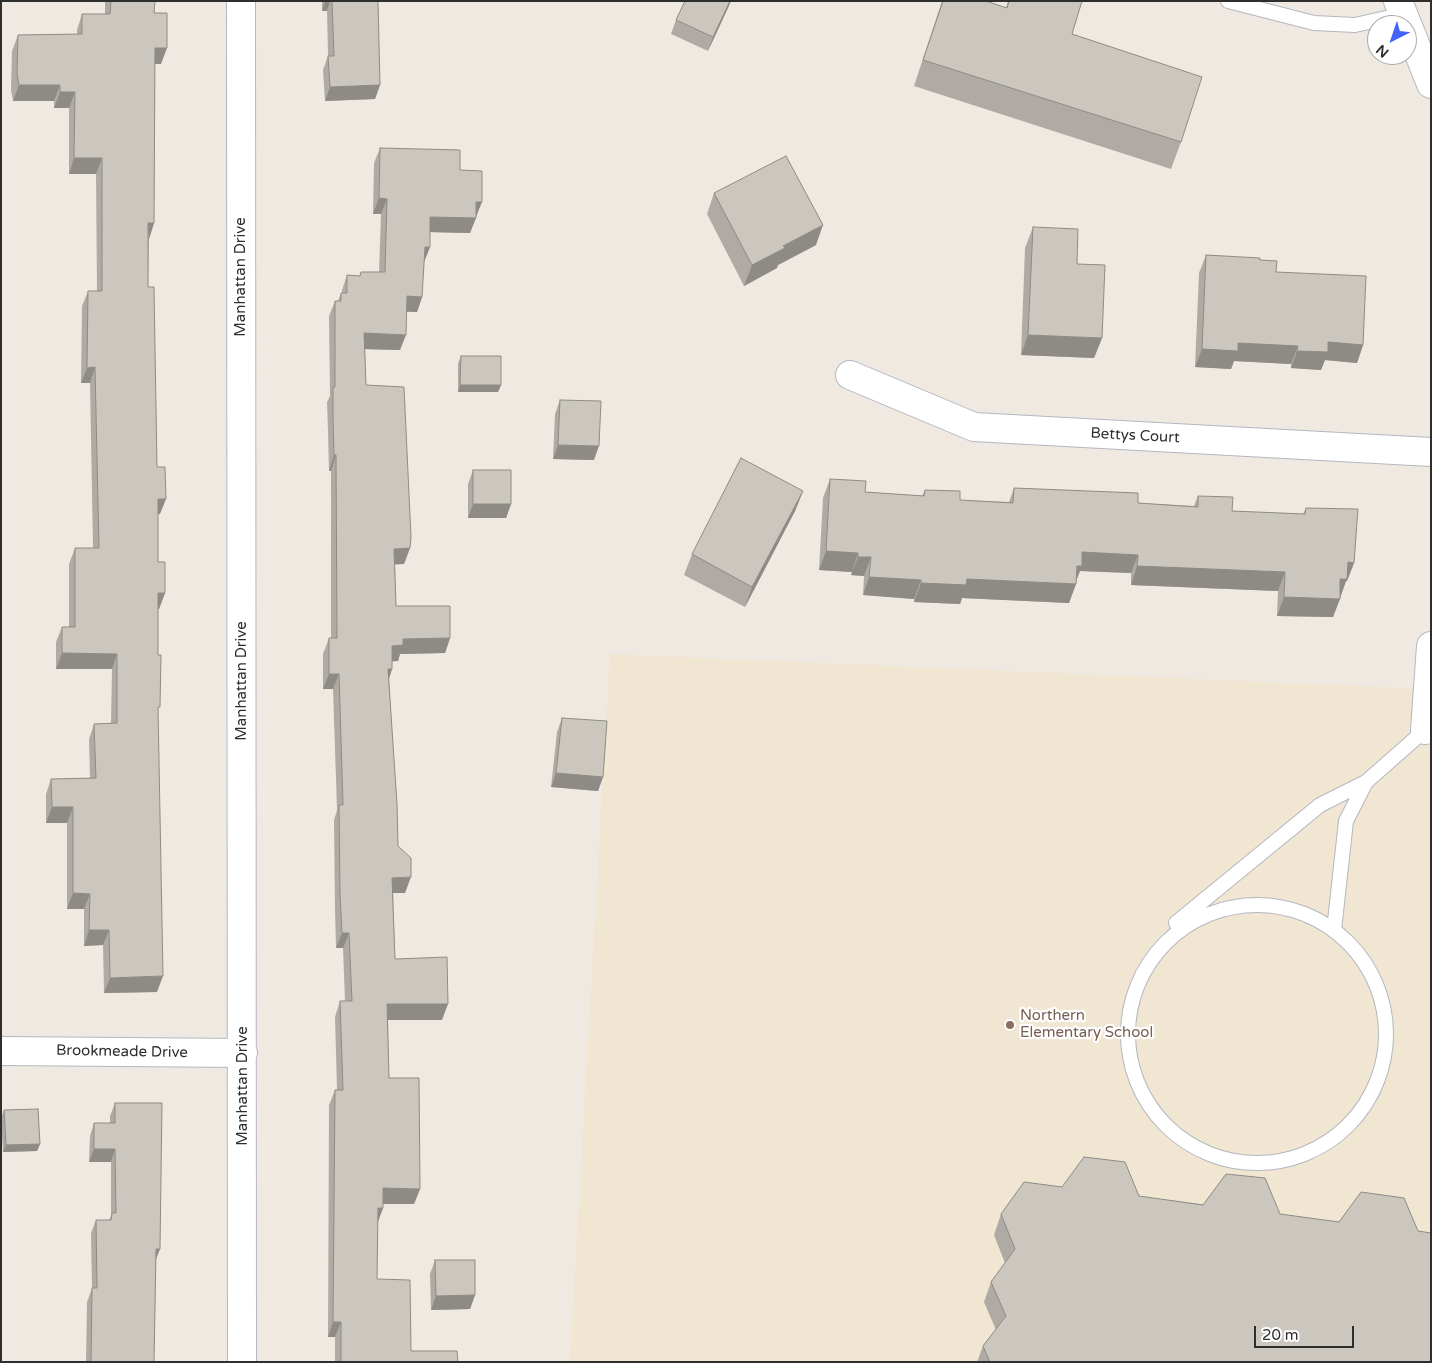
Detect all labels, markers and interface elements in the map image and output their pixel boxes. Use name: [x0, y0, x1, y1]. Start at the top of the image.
north arrow: [1367, 15, 1417, 65]
text: N: [1373, 41, 1392, 61]
street label: Manhattan Drive: [232, 217, 250, 337]
street label: Bettys Court: [1090, 425, 1180, 447]
street label: Manhattan Drive: [233, 621, 251, 741]
place label: Northern Elementary School: [1020, 1007, 1153, 1042]
marker: Northern Elementary School: [1004, 1019, 1016, 1031]
street label: Manhattan Drive: [234, 1026, 252, 1146]
street label: Brookmeade Drive: [56, 1042, 188, 1062]
scale bar: [1257, 1316, 1357, 1348]
text: 20 m: [1262, 1326, 1299, 1344]

